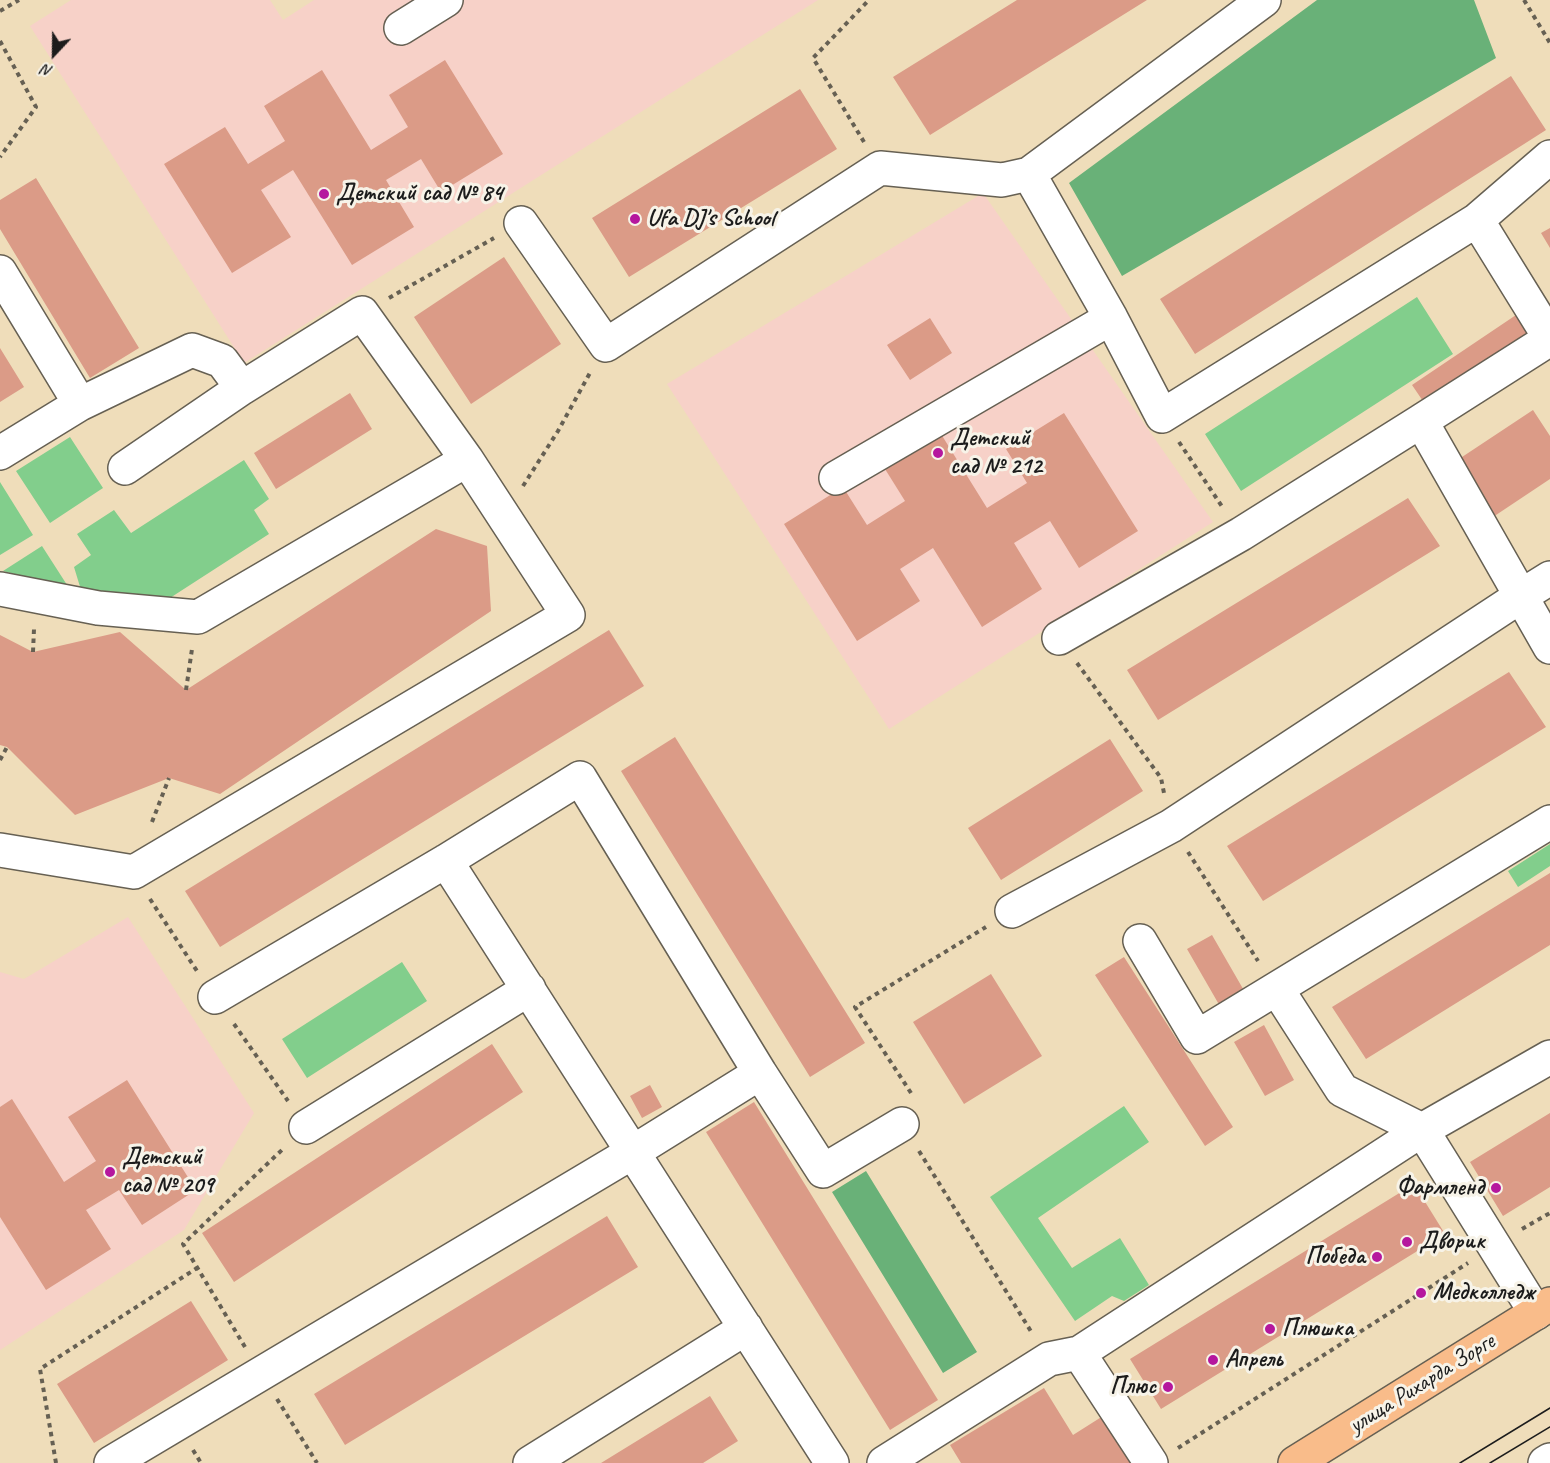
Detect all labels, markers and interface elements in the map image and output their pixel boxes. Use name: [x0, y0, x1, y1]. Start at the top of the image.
north arrow: [24, 24, 84, 84]
text: N: [39, 60, 56, 82]
place label: Детский сад № 84: [336, 180, 503, 208]
marker: Детский сад № 84: [317, 187, 331, 201]
place label: Ufa DJ's School: [647, 205, 774, 233]
marker: Ufa DJ's School: [628, 212, 642, 226]
place label: Детский сад № 212: [950, 425, 1042, 481]
marker: Детский сад № 212: [931, 446, 945, 460]
place label: Детский сад № 209: [122, 1144, 214, 1200]
marker: Детский сад № 209: [103, 1165, 117, 1179]
place label: Фармленд: [1397, 1174, 1484, 1202]
marker: Фармленд: [1489, 1181, 1503, 1195]
place label: Дворик: [1419, 1228, 1485, 1256]
marker: Дворик: [1400, 1235, 1414, 1249]
place label: Победа: [1305, 1243, 1365, 1271]
marker: Победа: [1370, 1250, 1384, 1264]
place label: Медколледж: [1433, 1279, 1534, 1307]
marker: Медколледж: [1414, 1286, 1428, 1300]
place label: Плюшка: [1282, 1315, 1353, 1343]
marker: Плюшка: [1263, 1322, 1277, 1336]
street label: улица Рихарда Зорге: [1344, 1328, 1500, 1440]
place label: Апрель: [1225, 1346, 1283, 1374]
marker: Апрель: [1206, 1353, 1220, 1367]
place label: Плюс: [1110, 1373, 1156, 1401]
marker: Плюс: [1161, 1380, 1175, 1394]

